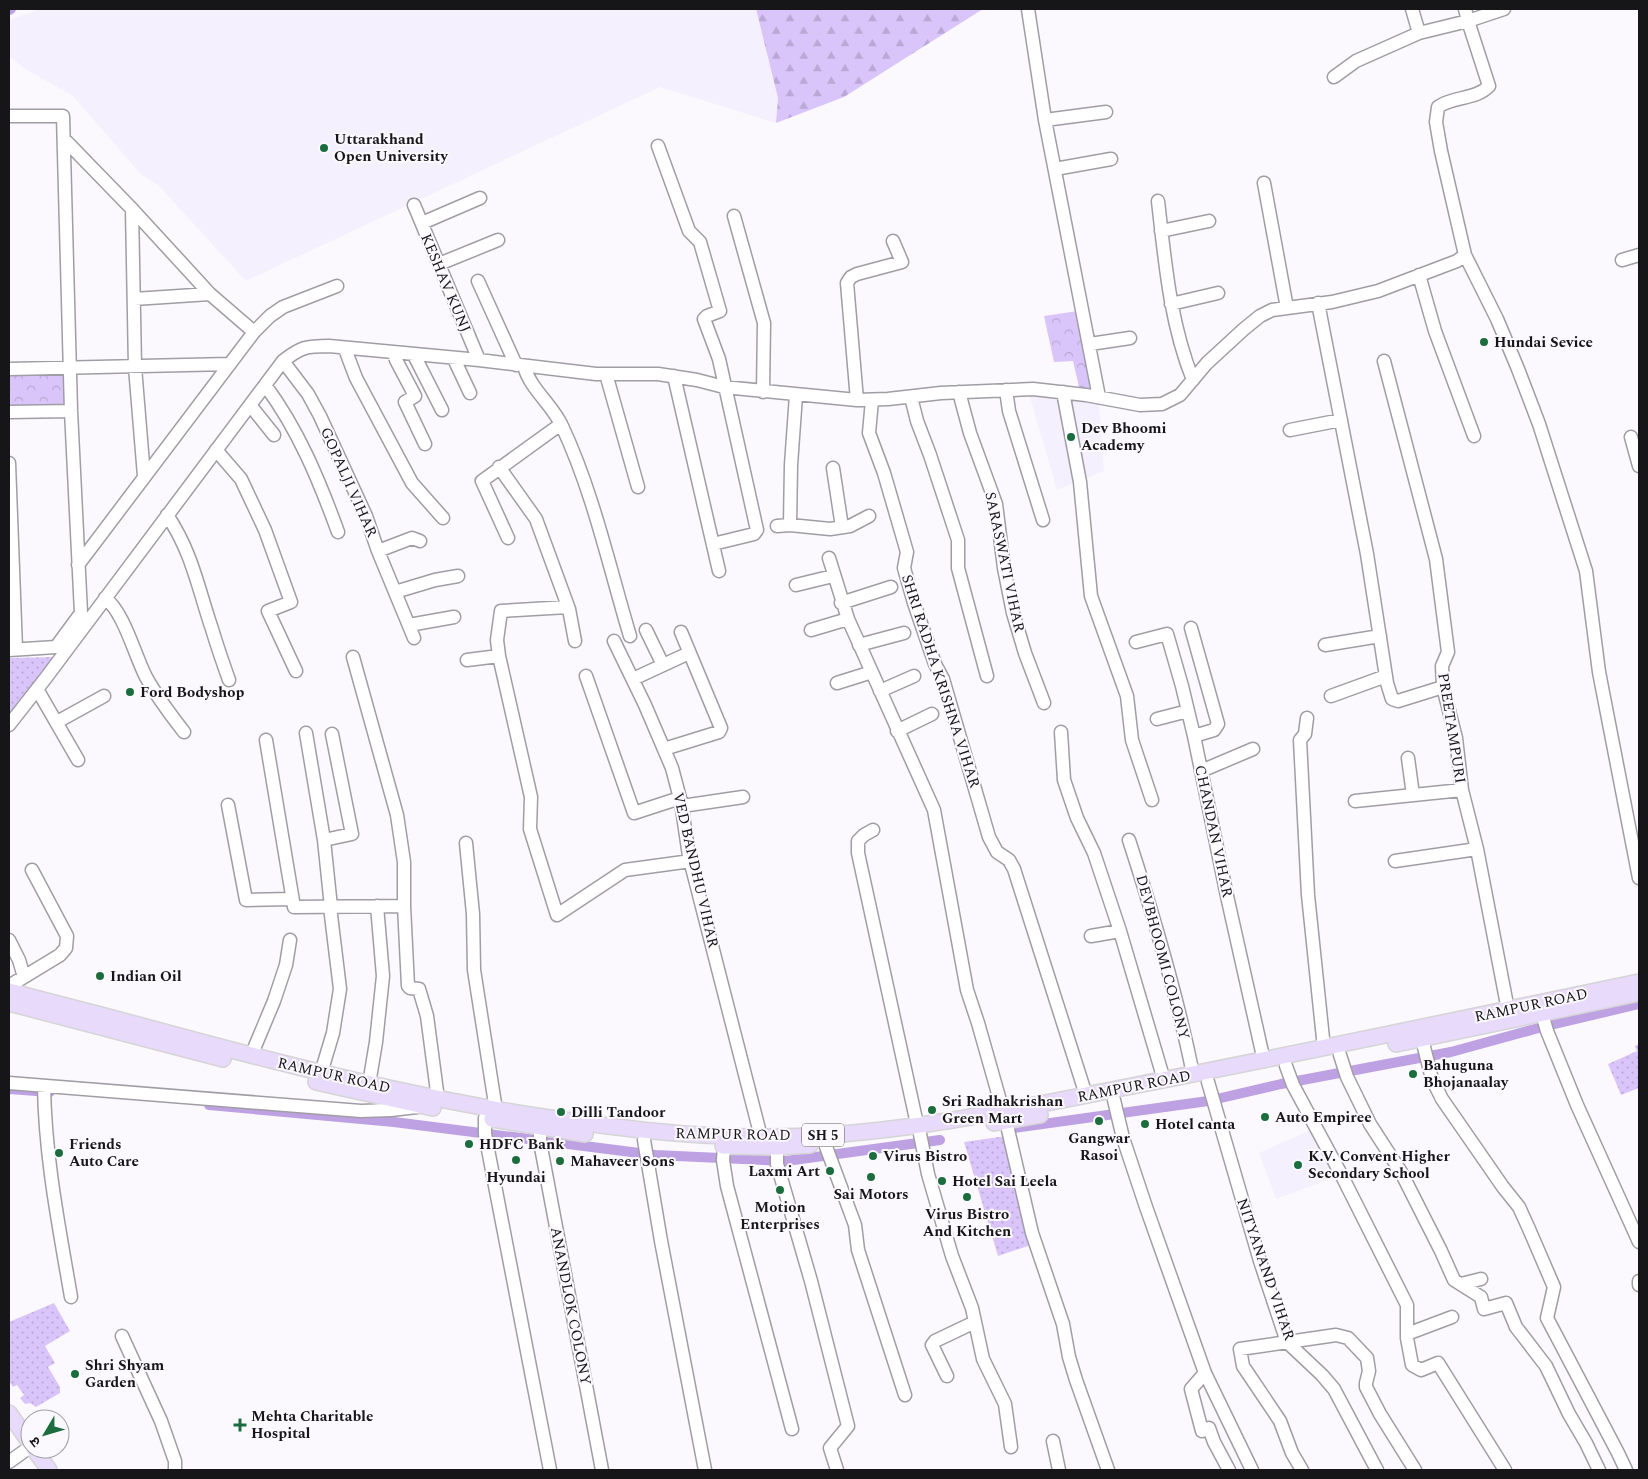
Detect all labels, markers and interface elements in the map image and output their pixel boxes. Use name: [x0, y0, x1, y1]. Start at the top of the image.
place label: Uttarakhand Open University: [334, 128, 448, 168]
marker: Uttarakhand Open University: [318, 142, 330, 154]
street label: KESHAV KUNJ: [414, 230, 477, 336]
place label: Hundai Sevice: [1494, 331, 1593, 354]
marker: Hundai Sevice: [1478, 336, 1490, 348]
place label: Dev Bhoomi Academy: [1081, 417, 1166, 457]
street label: GOPALJI VIHAR: [314, 423, 383, 541]
marker: Dev Bhoomi Academy: [1065, 431, 1077, 443]
street label: SARASWATI VIHAR: [978, 490, 1031, 635]
street label: SHRI RADHA KRISHNA VIHAR: [895, 572, 986, 791]
street label: PREETAMPURI: [1431, 671, 1472, 785]
place label: Ford Bodyshop: [140, 681, 244, 704]
marker: Ford Bodyshop: [124, 686, 136, 698]
street label: CHANDAN VIHAR: [1188, 763, 1239, 899]
street label: VED BANDHU VIHAR: [666, 790, 725, 950]
street label: DEVBHOOMI COLONY: [1129, 872, 1196, 1042]
place label: Indian Oil: [110, 965, 182, 988]
marker: Indian Oil: [94, 970, 106, 982]
street label: RAMPUR ROAD: [1472, 982, 1590, 1029]
street label: RAMPUR ROAD: [275, 1051, 393, 1100]
place label: Bahuguna Bhojanaalay: [1423, 1054, 1509, 1094]
street label: RAMPUR ROAD: [1075, 1064, 1193, 1109]
marker: Bahuguna Bhojanaalay: [1407, 1068, 1419, 1080]
place label: Sri Radhakrishan Green Mart: [942, 1090, 1063, 1130]
place label: Dilli Tandoor: [571, 1101, 666, 1124]
marker: Sri Radhakrishan Green Mart: [926, 1104, 938, 1116]
marker: Dilli Tandoor: [555, 1106, 567, 1118]
place label: Auto Empiree: [1275, 1106, 1372, 1129]
marker: Auto Empiree: [1259, 1111, 1271, 1123]
place label: Hotel canta: [1155, 1113, 1236, 1136]
marker: Gangwar Rasoi: [1093, 1115, 1105, 1127]
marker: Hotel canta: [1139, 1118, 1151, 1130]
street label: RAMPUR ROAD: [675, 1122, 791, 1147]
road number: SH 5: [802, 1124, 844, 1146]
place label: Gangwar Rasoi: [1068, 1127, 1130, 1167]
place label: Friends Auto Care: [69, 1133, 139, 1173]
place label: HDFC Bank: [479, 1133, 564, 1156]
marker: HDFC Bank: [463, 1138, 475, 1150]
place label: Virus Bistro: [883, 1145, 967, 1168]
place label: K.V. Convent Higher Secondary School: [1308, 1145, 1451, 1185]
marker: Friends Auto Care: [53, 1147, 65, 1159]
place label: Mahaveer Sons: [570, 1150, 675, 1173]
marker: Virus Bistro: [867, 1150, 879, 1162]
marker: Hyundai: [510, 1154, 522, 1166]
marker: Mahaveer Sons: [554, 1155, 566, 1167]
marker: K.V. Convent Higher Secondary School: [1292, 1159, 1304, 1171]
place label: Laxmi Art: [748, 1160, 820, 1183]
marker: Laxmi Art: [824, 1165, 836, 1177]
place label: Hyundai: [486, 1166, 546, 1189]
place label: Hotel Sai Leela: [952, 1170, 1057, 1193]
marker: Sai Motors: [865, 1171, 877, 1183]
marker: Hotel Sai Leela: [936, 1175, 948, 1187]
place label: Sai Motors: [833, 1183, 909, 1206]
marker: Motion Enterprises: [774, 1184, 786, 1196]
marker: Virus Bistro And Kitchen: [961, 1191, 973, 1203]
street label: NITYANAND VIHAR: [1230, 1195, 1301, 1343]
place label: Motion Enterprises: [740, 1196, 820, 1236]
place label: Virus Bistro And Kitchen: [923, 1203, 1011, 1243]
street label: ANANDLOK COLONY: [544, 1225, 597, 1388]
place label: Shri Shyam Garden: [85, 1354, 165, 1394]
marker: Shri Shyam Garden: [69, 1368, 81, 1380]
place label: Mehta Charitable Hospital: [251, 1405, 373, 1445]
north arrow: [20, 1409, 70, 1459]
marker: Mehta Charitable Hospital: [233, 1418, 247, 1432]
text: उ: [24, 1431, 46, 1451]

